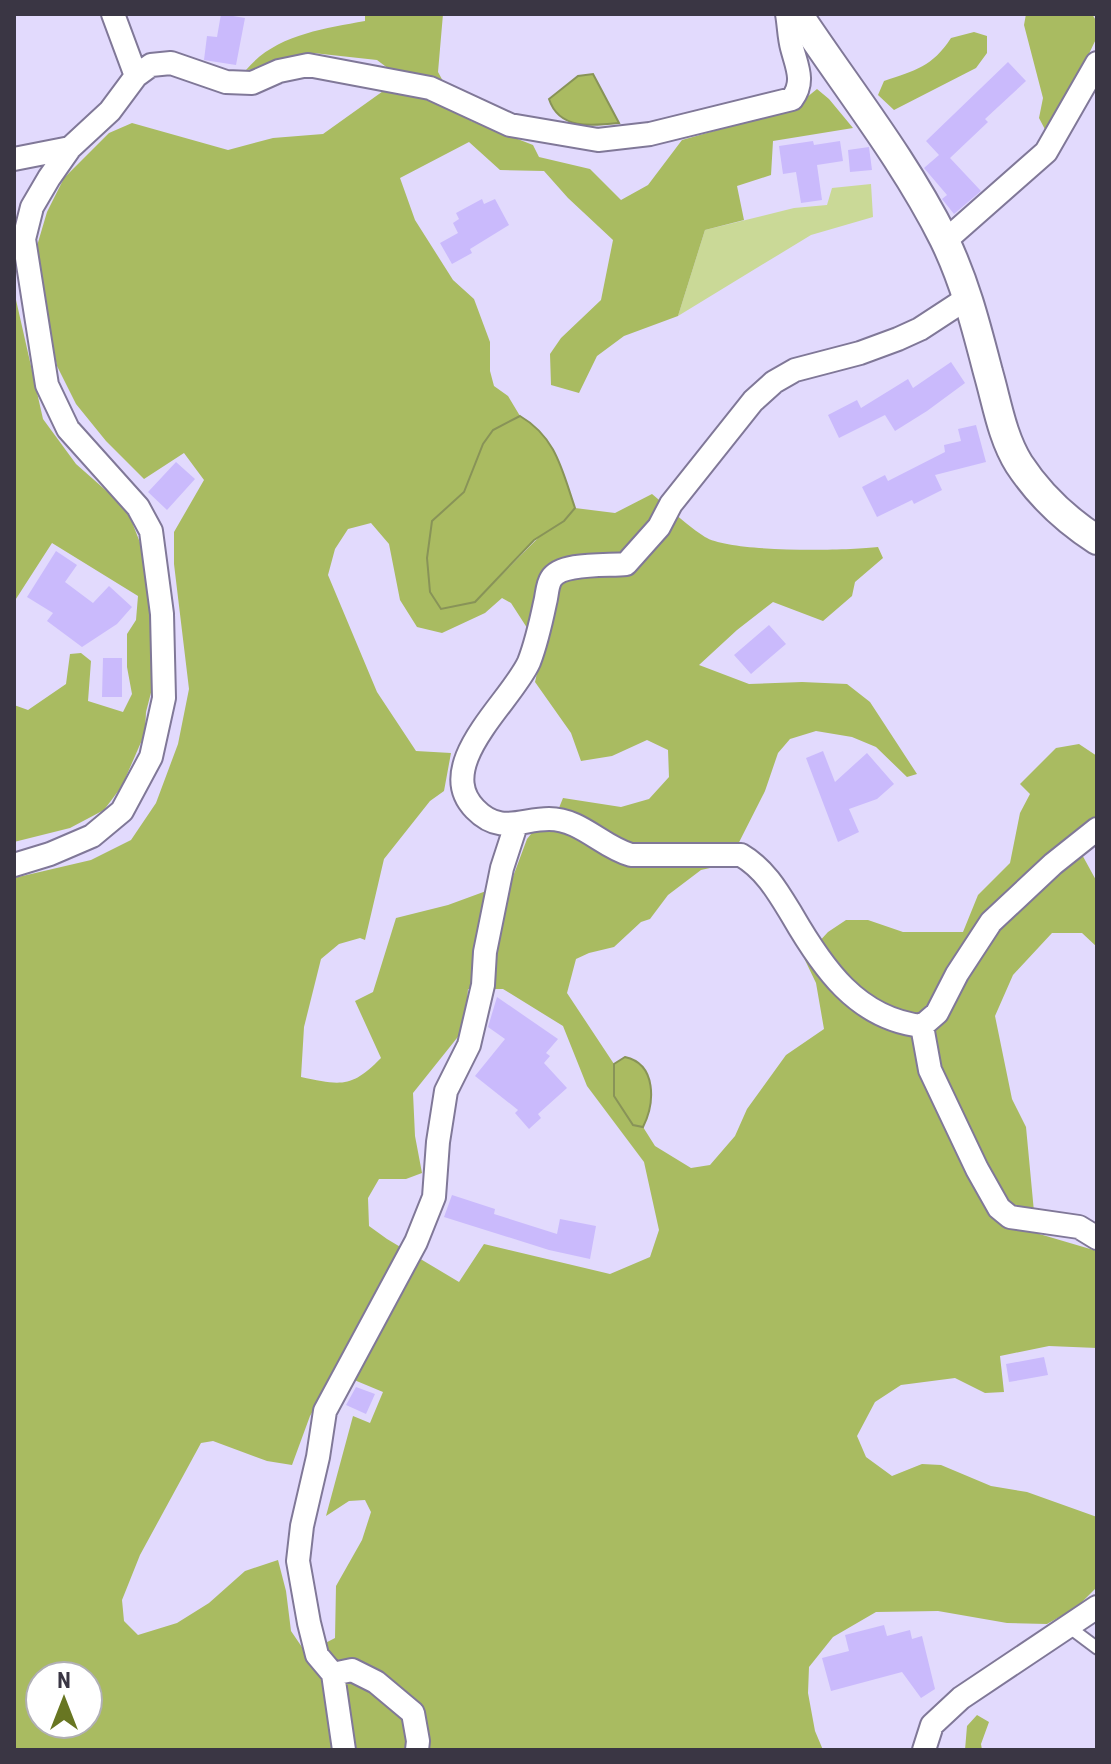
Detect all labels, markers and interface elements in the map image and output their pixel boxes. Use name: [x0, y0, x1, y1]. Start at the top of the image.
north arrow: [24, 1660, 104, 1740]
text: N: [57, 1668, 71, 1693]

